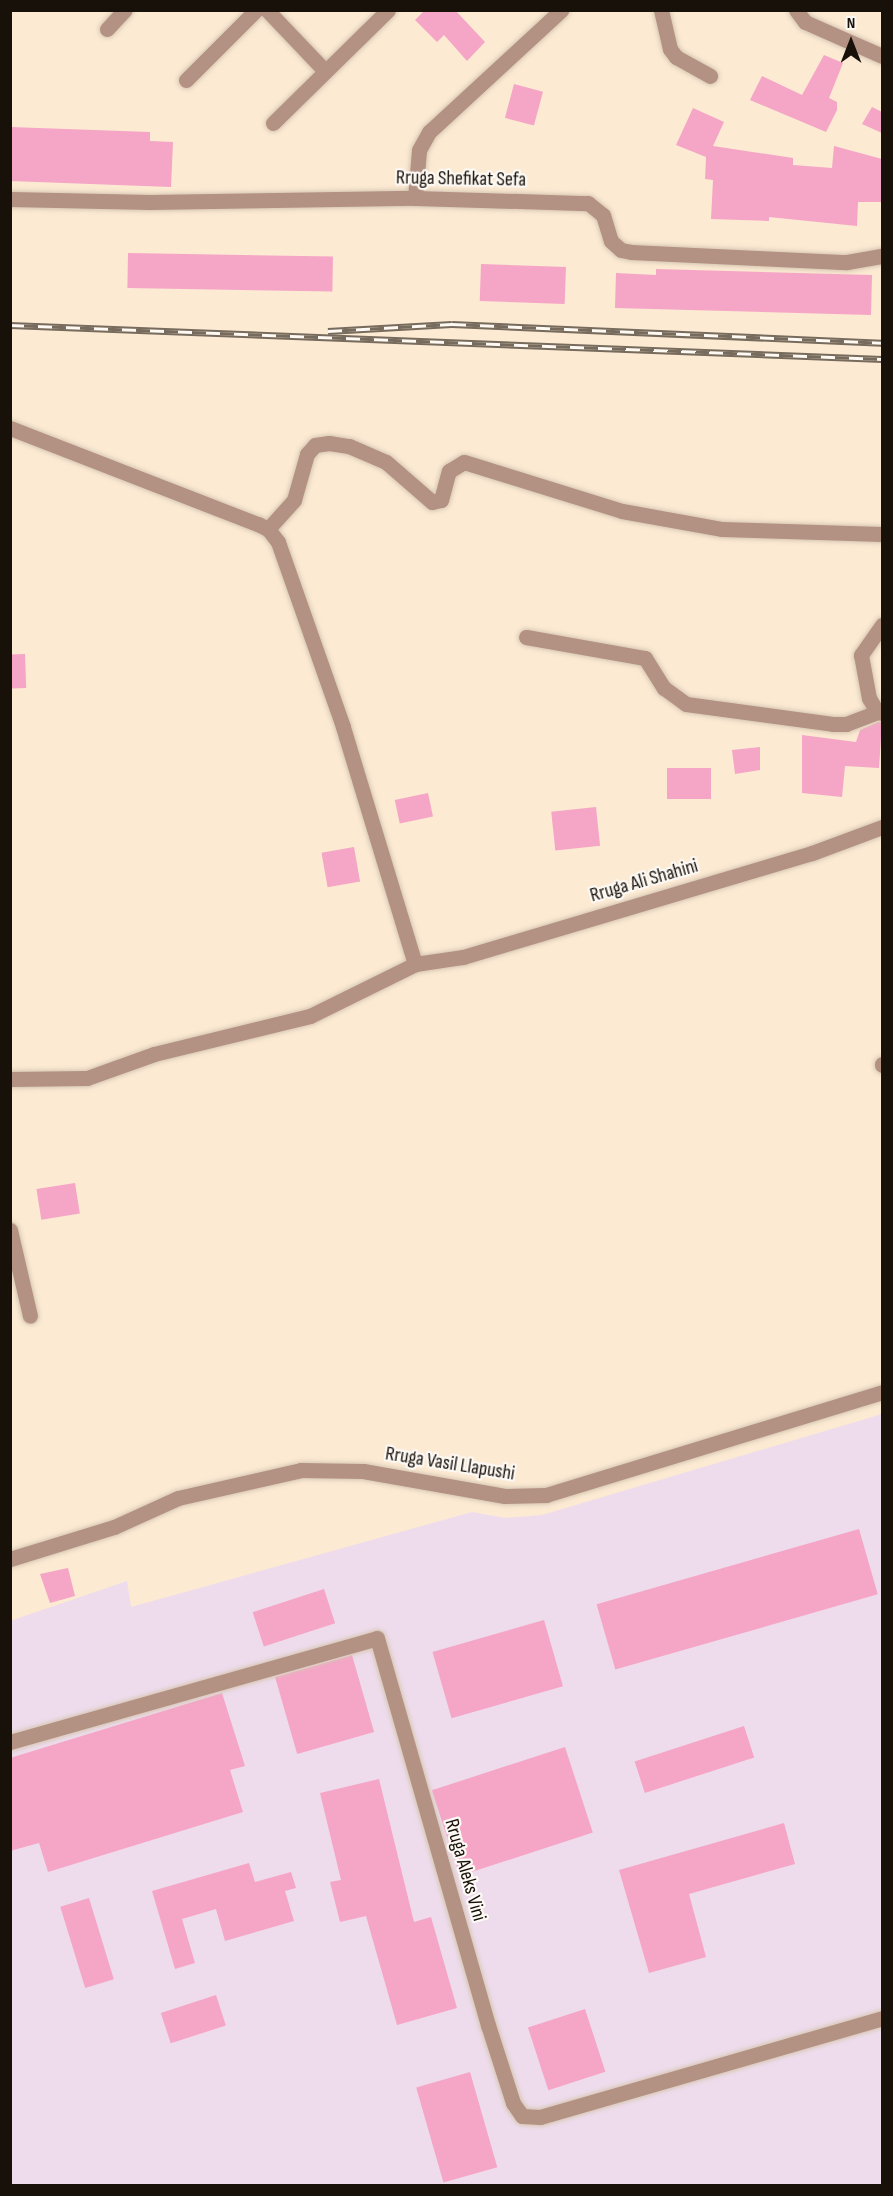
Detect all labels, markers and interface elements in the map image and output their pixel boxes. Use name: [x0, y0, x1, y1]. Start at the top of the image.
north arrow: [821, 12, 881, 72]
text: N: [847, 14, 855, 33]
street label: Rruga Shefikat Sefa: [396, 166, 526, 192]
street label: Rruga Ali Shahini: [587, 854, 701, 908]
street label: Rruga Vasil Llapushi: [384, 1442, 516, 1486]
street label: Rruga Aleks Vini: [439, 1816, 491, 1924]

